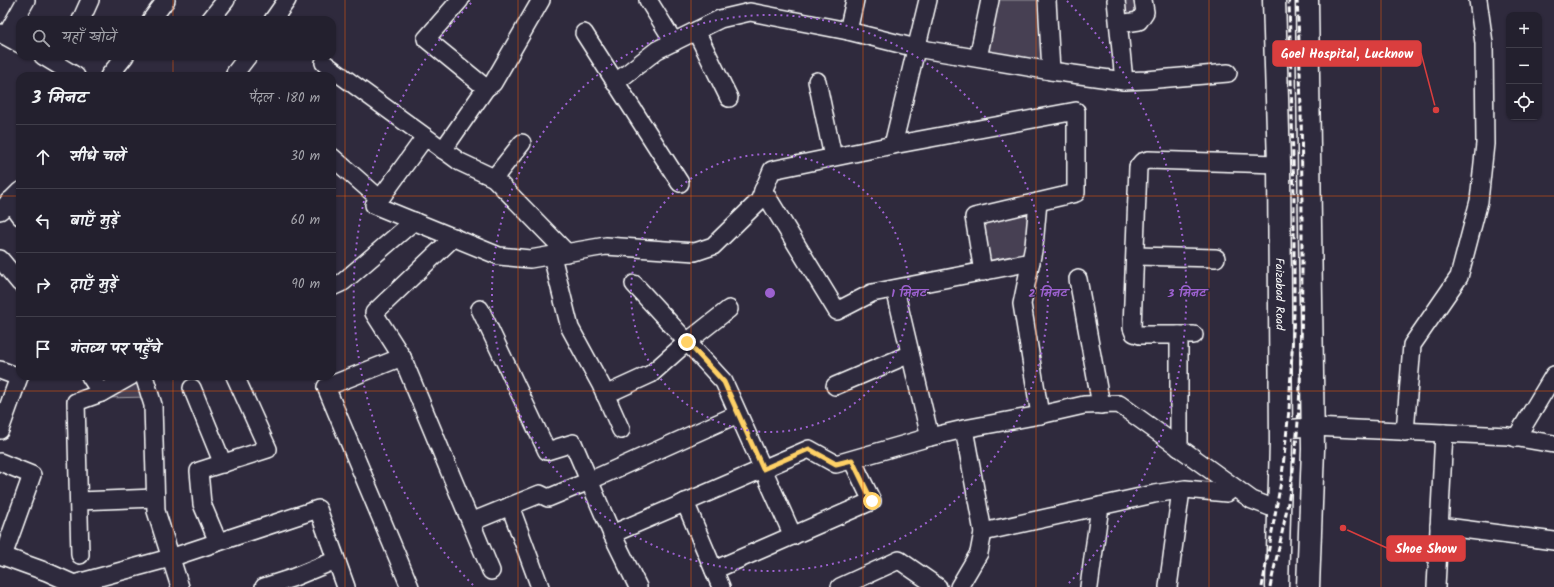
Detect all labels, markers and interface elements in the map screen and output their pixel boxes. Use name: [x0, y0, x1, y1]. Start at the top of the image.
map controls: [1506, 12, 1542, 120]
button: +: [1506, 12, 1542, 48]
search box: [16, 16, 336, 60]
text: यहाँ खोजें: [62, 26, 116, 50]
icon: search: [30, 27, 52, 49]
callout: Goel Hospital, Lucknow: [1273, 41, 1421, 66]
text: Goel Hospital, Lucknow: [1281, 44, 1414, 65]
button: −: [1506, 48, 1542, 84]
button: locate: [1506, 84, 1542, 120]
text: 3 मिनट: [32, 85, 86, 112]
text: पैदल · 180 m: [249, 88, 320, 109]
text: सीधे चलें: [70, 145, 125, 169]
icon: ahead: [32, 146, 54, 168]
text: 30 m: [291, 146, 320, 167]
text: बाएँ मुड़ें: [70, 209, 118, 233]
icon: left: [32, 210, 54, 232]
text: 60 m: [291, 210, 320, 231]
street label: Faizabad Road: [1270, 258, 1290, 331]
text: दाएँ मुड़ें: [70, 273, 117, 297]
icon: right: [32, 274, 54, 296]
text: 90 m: [292, 274, 320, 295]
text: 1 मिनट: [891, 284, 929, 303]
text: 2 मिनट: [1029, 284, 1070, 303]
text: 3 मिनट: [1167, 284, 1209, 303]
centre of rings: [763, 286, 777, 300]
route end: [678, 333, 696, 351]
text: गंतव्य पर पहुँचे: [70, 337, 161, 361]
icon: arrive: [32, 338, 54, 360]
route start: [863, 492, 881, 510]
callout: Shoe Show: [1387, 536, 1465, 561]
text: Shoe Show: [1395, 539, 1457, 560]

